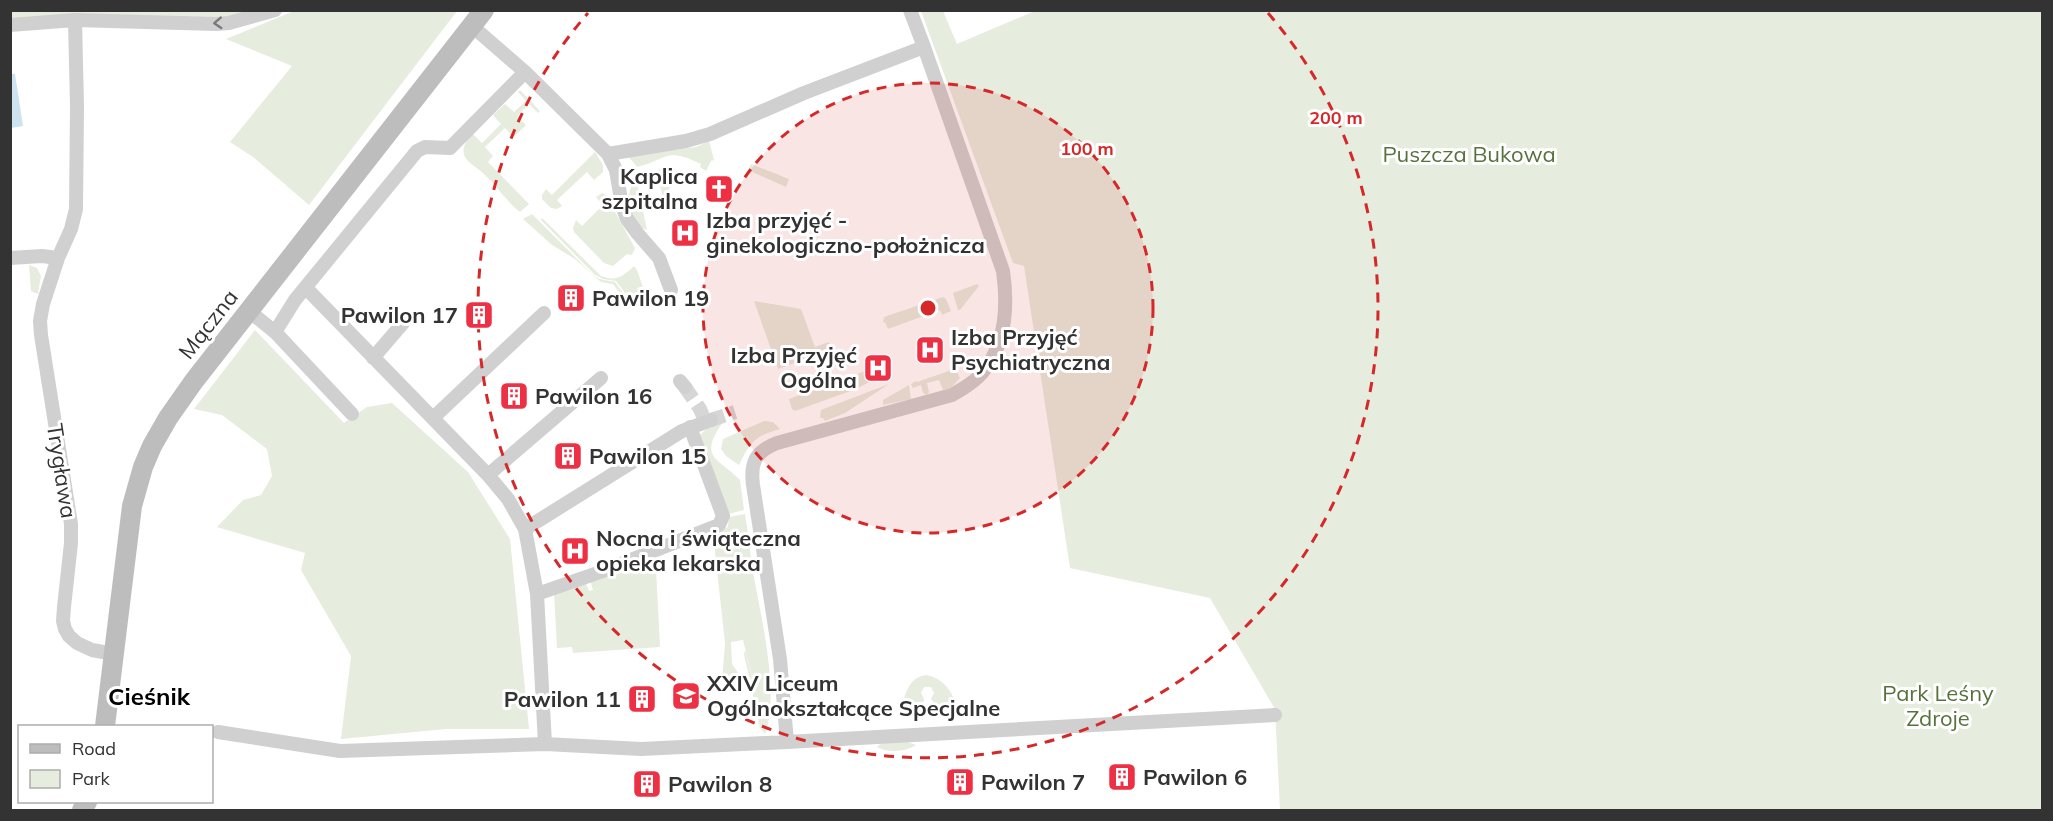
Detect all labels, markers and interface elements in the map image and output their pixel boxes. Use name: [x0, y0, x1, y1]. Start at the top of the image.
one-way arrow: [214, 17, 223, 30]
text: 200 m: [1309, 106, 1363, 129]
text: 100 m: [1060, 137, 1114, 160]
park label: Puszcza Bukowa: [1382, 140, 1556, 168]
place label: Kaplica szpitalna: [602, 162, 698, 215]
church icon: Kaplica szpitalna: [703, 173, 735, 205]
place label: Izba przyjęć - ginekologiczno-położnicza: [706, 206, 985, 259]
hospital icon: Izba przyjęć - ginekologiczno-położnicza: [669, 217, 701, 249]
building icon: Pawilon 19: [555, 282, 587, 314]
street label: Mączna: [172, 284, 244, 364]
place label: Pawilon 19: [592, 284, 709, 312]
centre of rings: [918, 298, 938, 318]
building icon: Pawilon 17: [463, 299, 495, 331]
place label: Pawilon 17: [341, 301, 458, 329]
place label: Izba Przyjęć Psychiatryczna: [951, 323, 1110, 376]
hospital icon: Izba Przyjęć Psychiatryczna: [914, 334, 946, 366]
place label: Izba Przyjęć Ogólna: [730, 341, 857, 394]
hospital icon: Izba Przyjęć Ogólna: [862, 352, 894, 384]
building icon: Pawilon 16: [498, 380, 530, 412]
place label: Pawilon 16: [535, 382, 652, 410]
street label: Trygława: [41, 422, 83, 520]
building icon: Pawilon 15: [552, 440, 584, 472]
place label: Pawilon 15: [589, 442, 706, 470]
place label: Nocna i świąteczna opieka lekarska: [596, 524, 801, 577]
hospital icon: Nocna i świąteczna opieka lekarska: [559, 535, 591, 567]
place label: XXIV Liceum Ogólnokształcące Specjalne: [706, 669, 1000, 722]
park label: Park Leśny Zdroje: [1882, 679, 1994, 732]
school or university icon: XXIV Liceum Ogólnokształcące Specjalne: [670, 680, 702, 712]
district label: Cieśnik: [108, 681, 191, 711]
building icon: Pawilon 11: [626, 683, 658, 715]
place label: Pawilon 11: [504, 685, 621, 713]
legend: [18, 725, 213, 803]
text: Road: [72, 737, 116, 760]
building icon: Pawilon 6: [1106, 761, 1138, 793]
place label: Pawilon 6: [1143, 763, 1247, 791]
building icon: Pawilon 7: [944, 766, 976, 798]
text: Park: [72, 767, 111, 790]
building icon: Pawilon 8: [631, 768, 663, 800]
place label: Pawilon 7: [981, 768, 1085, 796]
place label: Pawilon 8: [668, 770, 772, 798]

